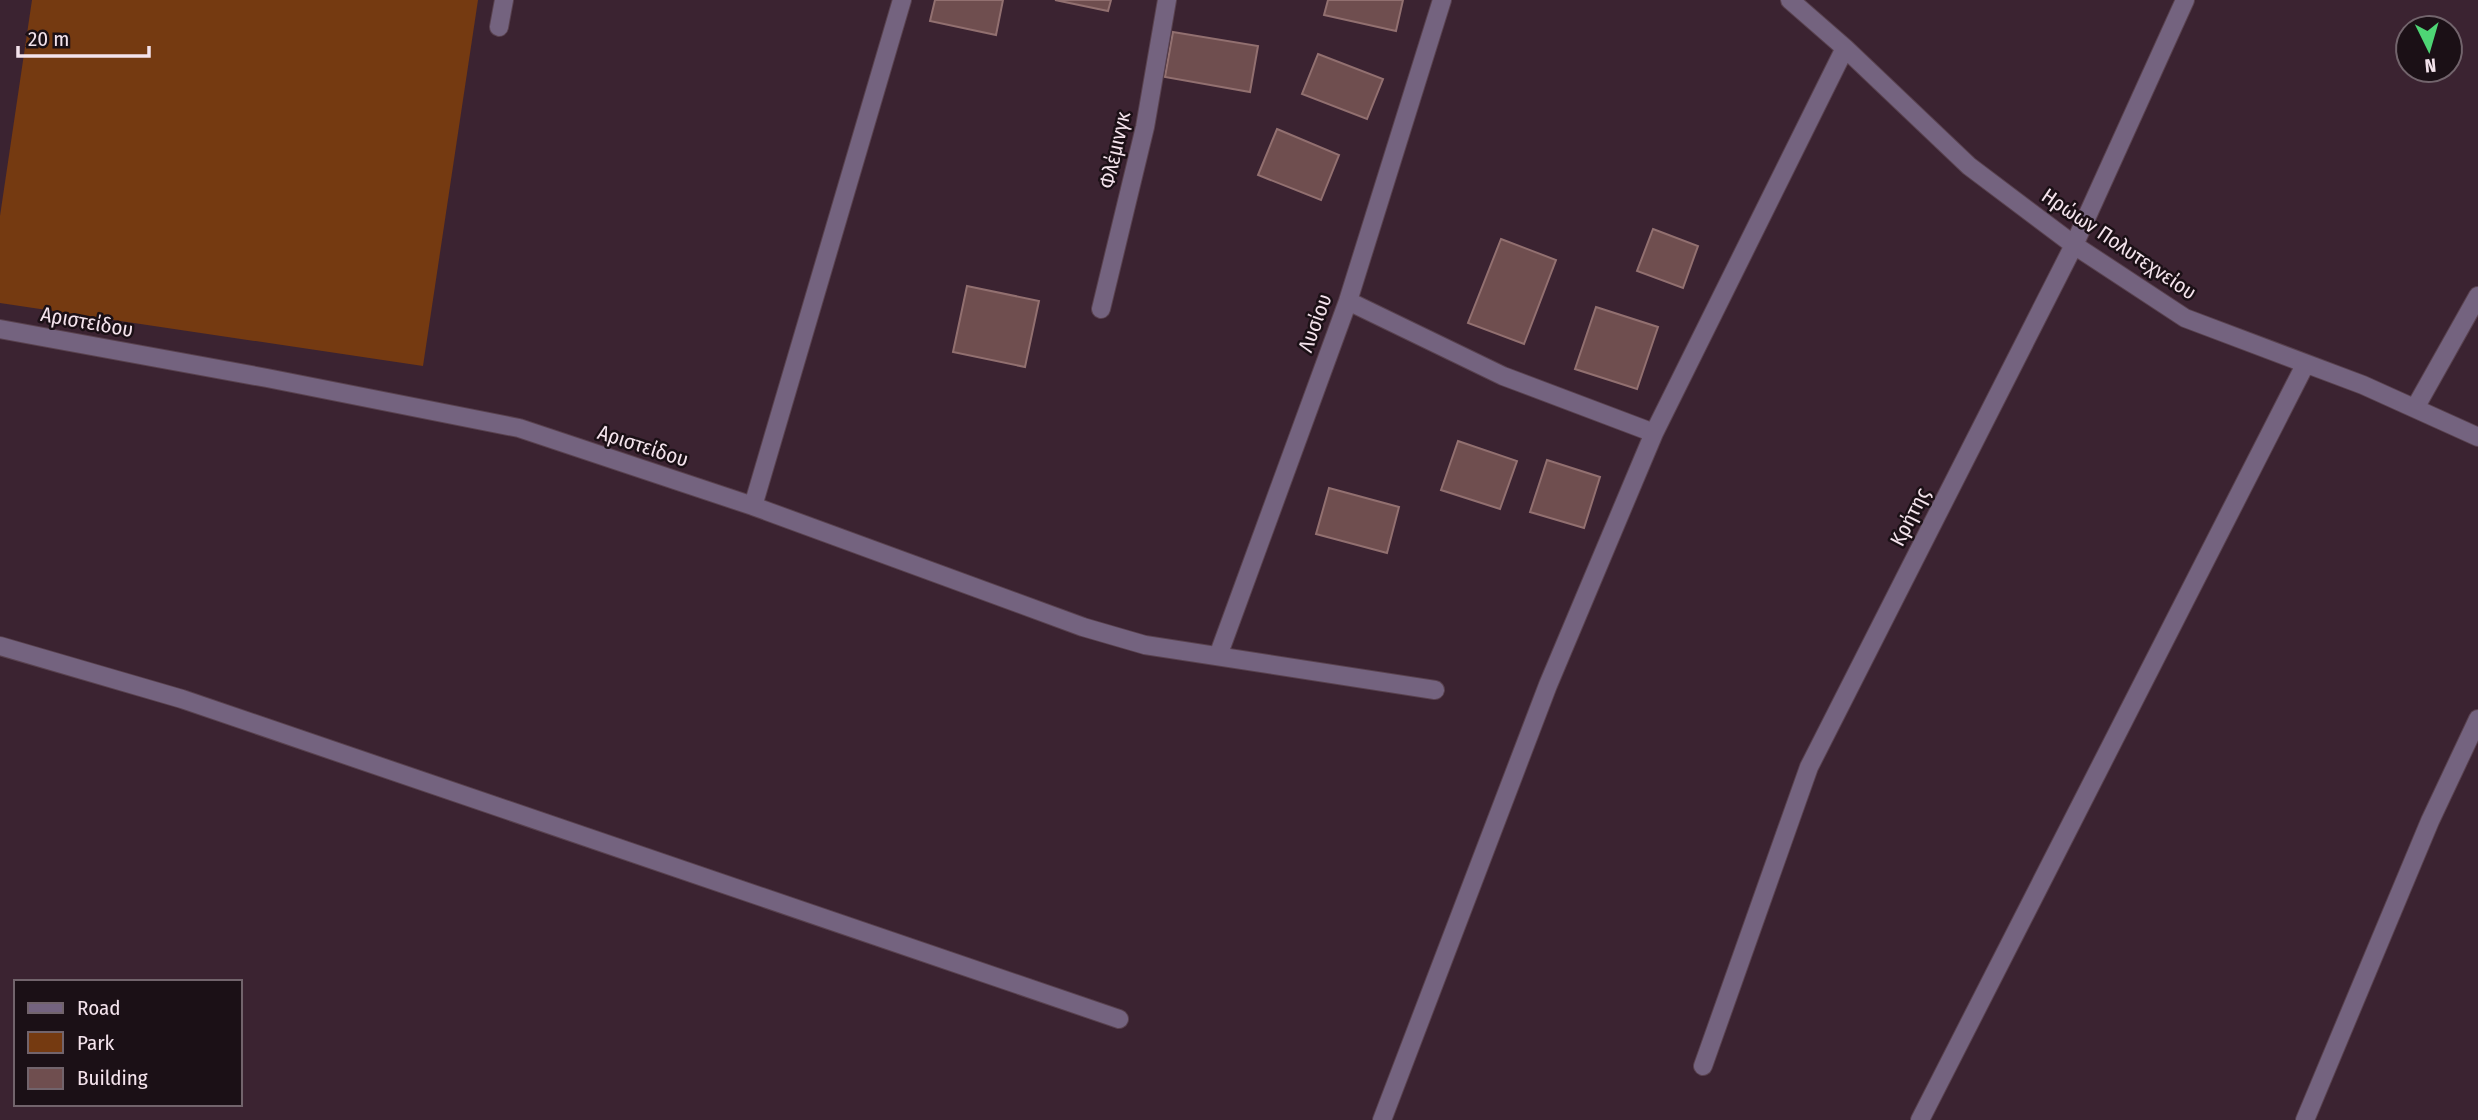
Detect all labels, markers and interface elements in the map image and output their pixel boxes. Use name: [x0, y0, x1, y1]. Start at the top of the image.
scale bar: [18, 14, 149, 58]
north arrow: [2394, 14, 2464, 84]
text: 20 m: [28, 26, 69, 52]
text: N: [2424, 53, 2437, 77]
street label: Φλέμινγκ: [1094, 109, 1136, 191]
street label: Ηρώων Πολυτεχνείου: [2037, 183, 2201, 305]
street label: Λυσίου: [1293, 290, 1337, 356]
street label: Αριστείδου: [39, 301, 135, 343]
street label: Αριστείδου: [594, 419, 692, 473]
street label: Κρήτης: [1884, 483, 1936, 550]
legend: [14, 980, 242, 1106]
text: Road: [77, 995, 121, 1021]
text: Park: [77, 1030, 115, 1056]
text: Building: [77, 1065, 148, 1091]

